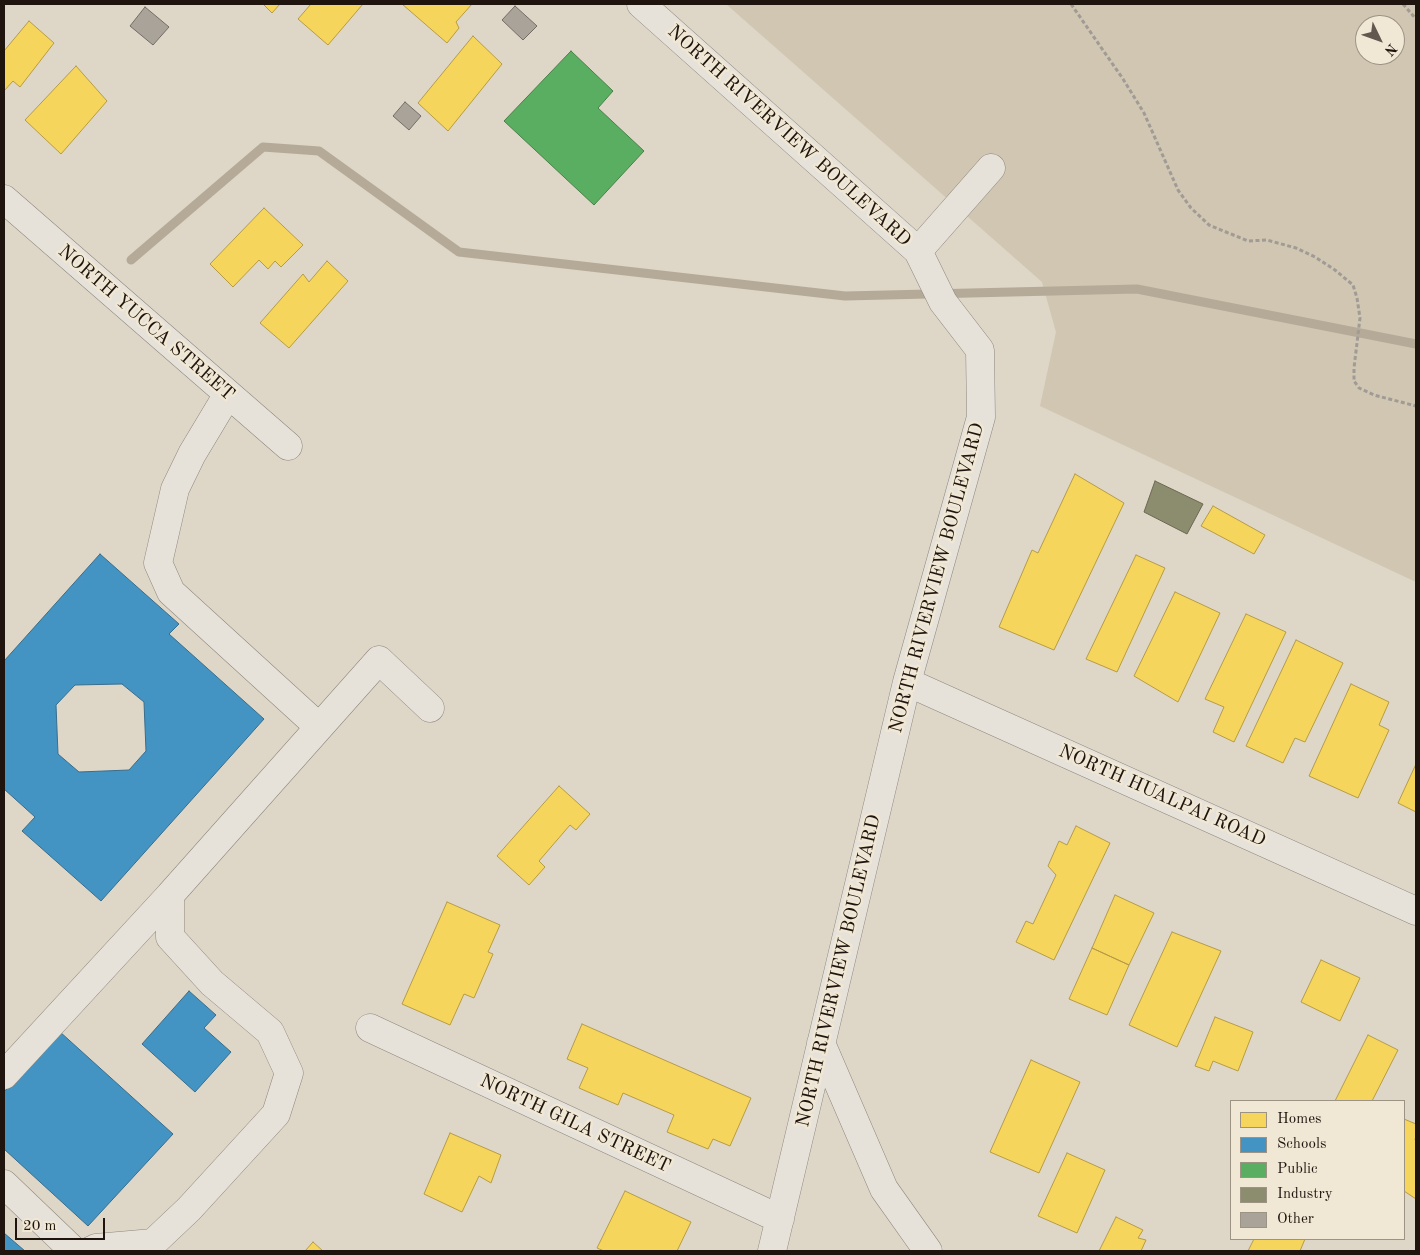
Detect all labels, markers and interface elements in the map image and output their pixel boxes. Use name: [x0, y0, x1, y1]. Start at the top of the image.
north arrow: [1355, 15, 1405, 65]
street label: NORTH RIVERVIEW BOULEVARD: [662, 20, 916, 252]
text: N: [1382, 41, 1399, 58]
street label: NORTH YUCCA STREET: [53, 240, 239, 406]
street label: NORTH RIVERVIEW BOULEVARD: [885, 420, 989, 736]
street label: NORTH HUALPAI ROAD: [1055, 740, 1269, 852]
street label: NORTH RIVERVIEW BOULEVARD: [792, 812, 886, 1130]
street label: NORTH GILA STREET: [476, 1070, 674, 1178]
legend: [1230, 1100, 1405, 1240]
text: Homes: [1277, 1112, 1322, 1127]
text: Schools: [1277, 1137, 1326, 1152]
text: Public: [1277, 1162, 1318, 1177]
text: Industry: [1277, 1187, 1333, 1202]
scale bar: [18, 1208, 108, 1240]
text: Other: [1277, 1212, 1314, 1227]
text: 20 m: [23, 1219, 57, 1234]

